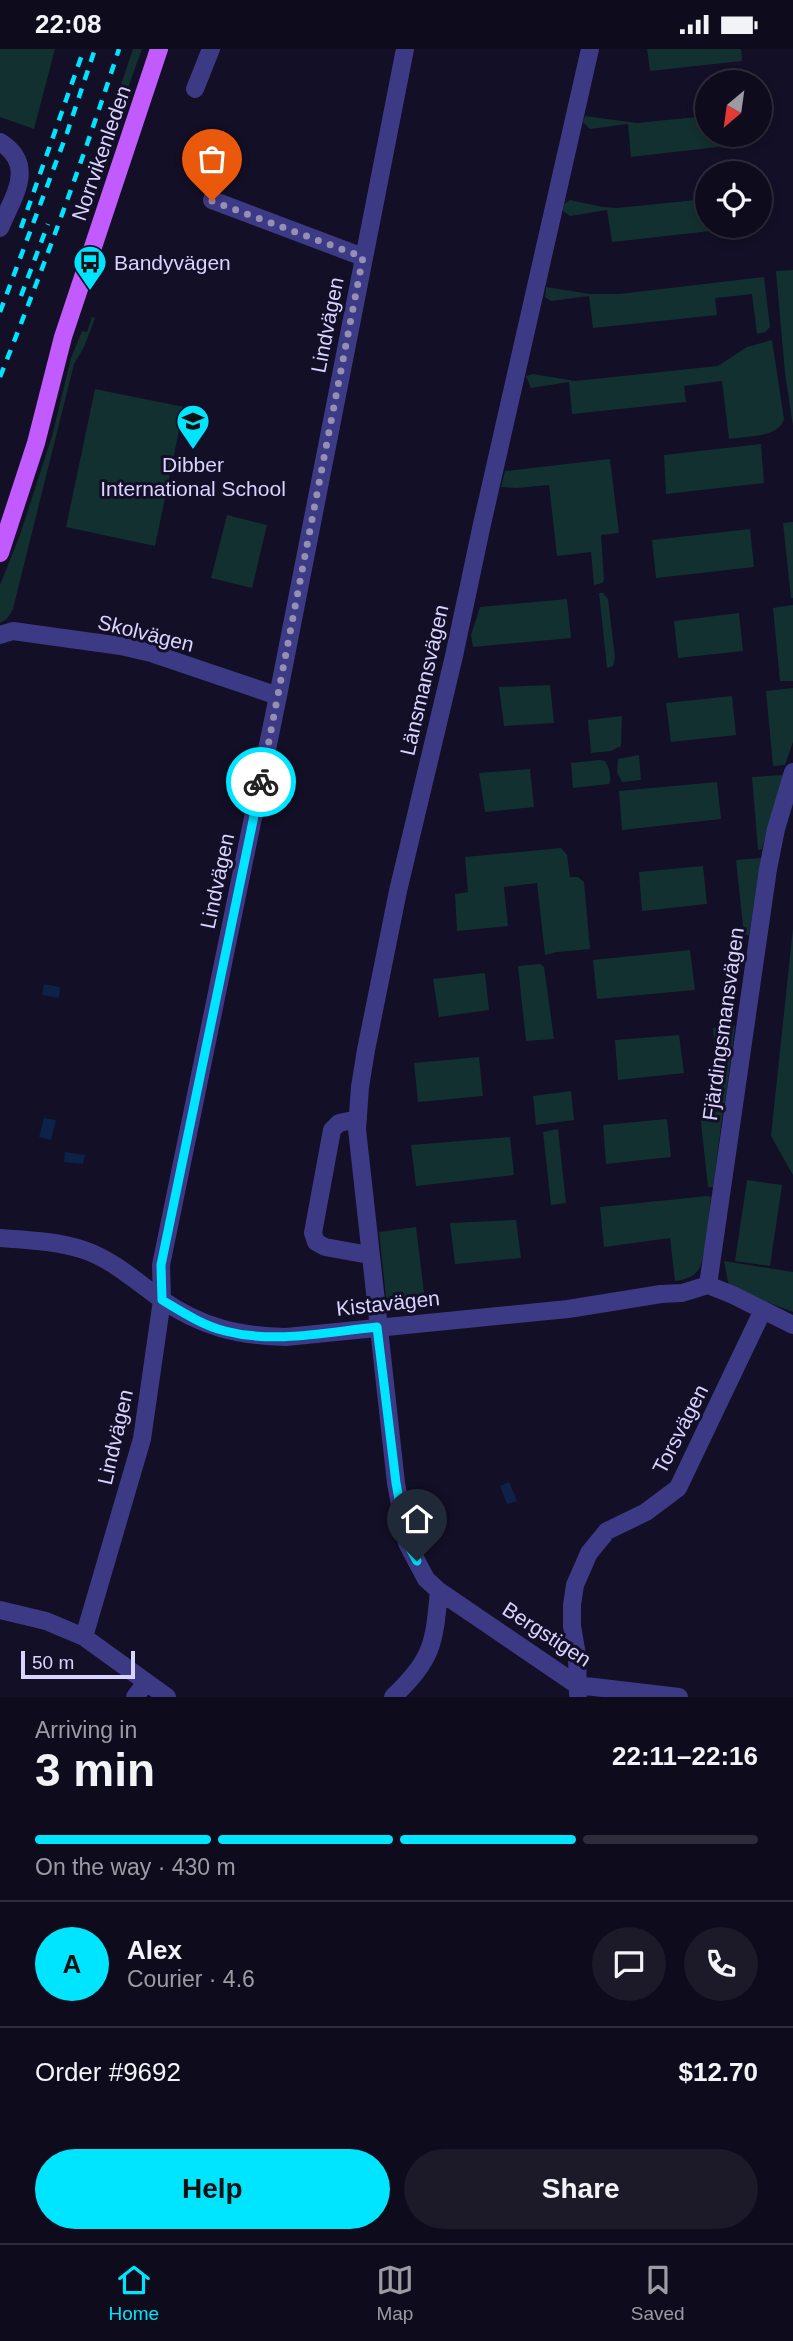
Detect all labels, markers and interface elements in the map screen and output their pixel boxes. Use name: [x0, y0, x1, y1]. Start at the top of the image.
text: 22:08: [35, 9, 102, 39]
north arrow: [695, 70, 772, 147]
map controls: [695, 70, 772, 238]
street label: Norrvikenleden: [67, 82, 135, 224]
pin: [182, 129, 242, 201]
icon: bag: [193, 140, 231, 178]
button: locate: [695, 161, 772, 238]
bus stop icon: Bandyvägen: [71, 243, 109, 292]
place label: Bandyvägen: [114, 251, 231, 274]
street label: Lindvägen: [306, 275, 348, 375]
school or university icon: Dibber International School: [174, 402, 212, 451]
place label: Dibber International School: [100, 453, 286, 500]
street label: Länsmansvägen: [395, 602, 453, 758]
street label: Skolvägen: [96, 610, 196, 656]
courier: [226, 747, 296, 817]
icon: bike: [242, 763, 280, 801]
street label: Lindvägen: [196, 831, 238, 931]
street label: Fjärdingsmansvägen: [698, 926, 748, 1122]
street label: Kistavägen: [335, 1286, 441, 1320]
street label: Torsvägen: [648, 1381, 712, 1477]
street label: Lindvägen: [93, 1387, 137, 1487]
pin: [387, 1489, 447, 1561]
icon: home: [398, 1500, 436, 1538]
street label: Bergstigen: [499, 1597, 595, 1671]
scale bar: [21, 1648, 135, 1680]
text: 50 m: [32, 1652, 74, 1673]
text: Arriving in: [35, 1717, 137, 1743]
text: 22:11–22:16: [612, 1741, 758, 1771]
text: 3 min: [35, 1744, 155, 1796]
text: On the way · 430 m: [35, 1854, 236, 1880]
button: chat: [592, 1927, 666, 2001]
button: phone: [684, 1927, 758, 2001]
text: Alex: [127, 1935, 182, 1965]
text: A: [63, 1949, 81, 1979]
text: Courier · 4.6: [127, 1966, 255, 1992]
text: Order #9692: [35, 2057, 181, 2087]
text: $12.70: [678, 2057, 758, 2087]
button: Help: [35, 2149, 390, 2229]
button: Share: [404, 2149, 758, 2229]
tab: Home: [108, 2261, 159, 2325]
tab: Map: [376, 2261, 414, 2325]
tab: Saved: [631, 2261, 685, 2325]

